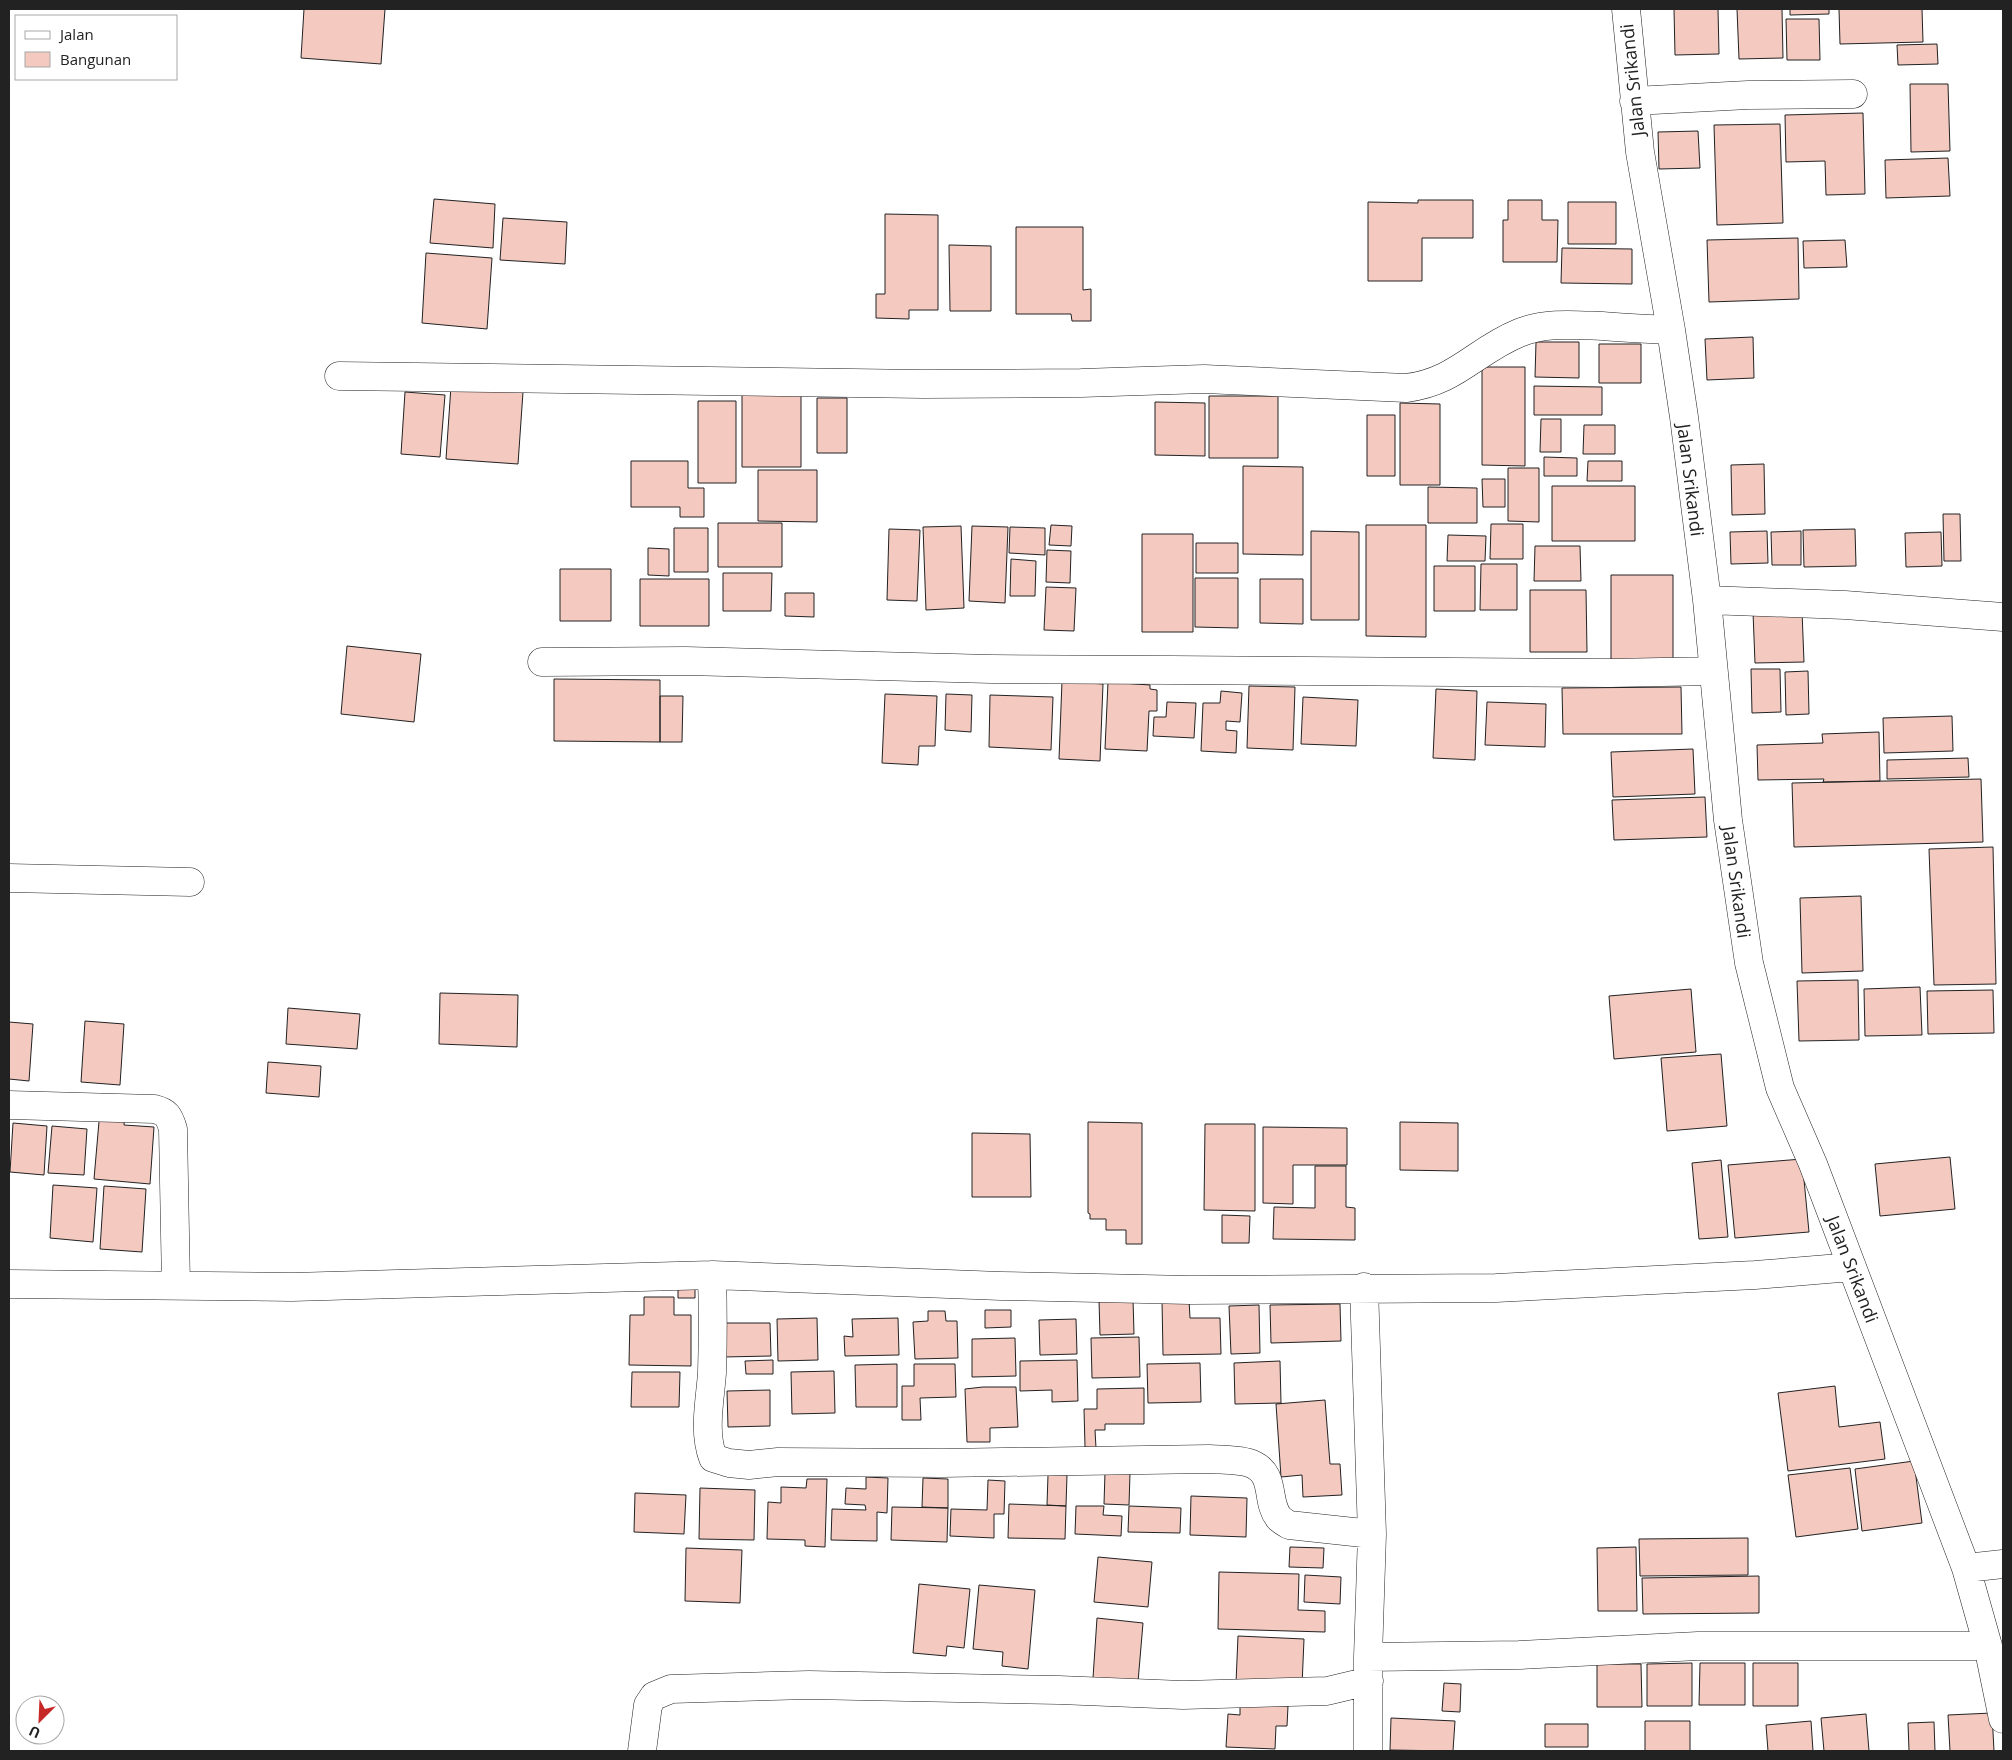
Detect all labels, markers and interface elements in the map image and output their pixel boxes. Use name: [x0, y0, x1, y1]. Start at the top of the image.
legend: [15, 15, 178, 80]
street label: Jalan Srikandi: [1614, 23, 1650, 139]
text: Jalan: [58, 24, 94, 44]
text: Bangunan: [60, 49, 131, 69]
street label: Jalan Srikandi: [1672, 421, 1710, 538]
street label: Jalan Srikandi: [1717, 822, 1757, 940]
street label: Jalan Srikandi: [1821, 1210, 1884, 1326]
north arrow: [15, 1695, 65, 1745]
text: U: [26, 1721, 43, 1743]

